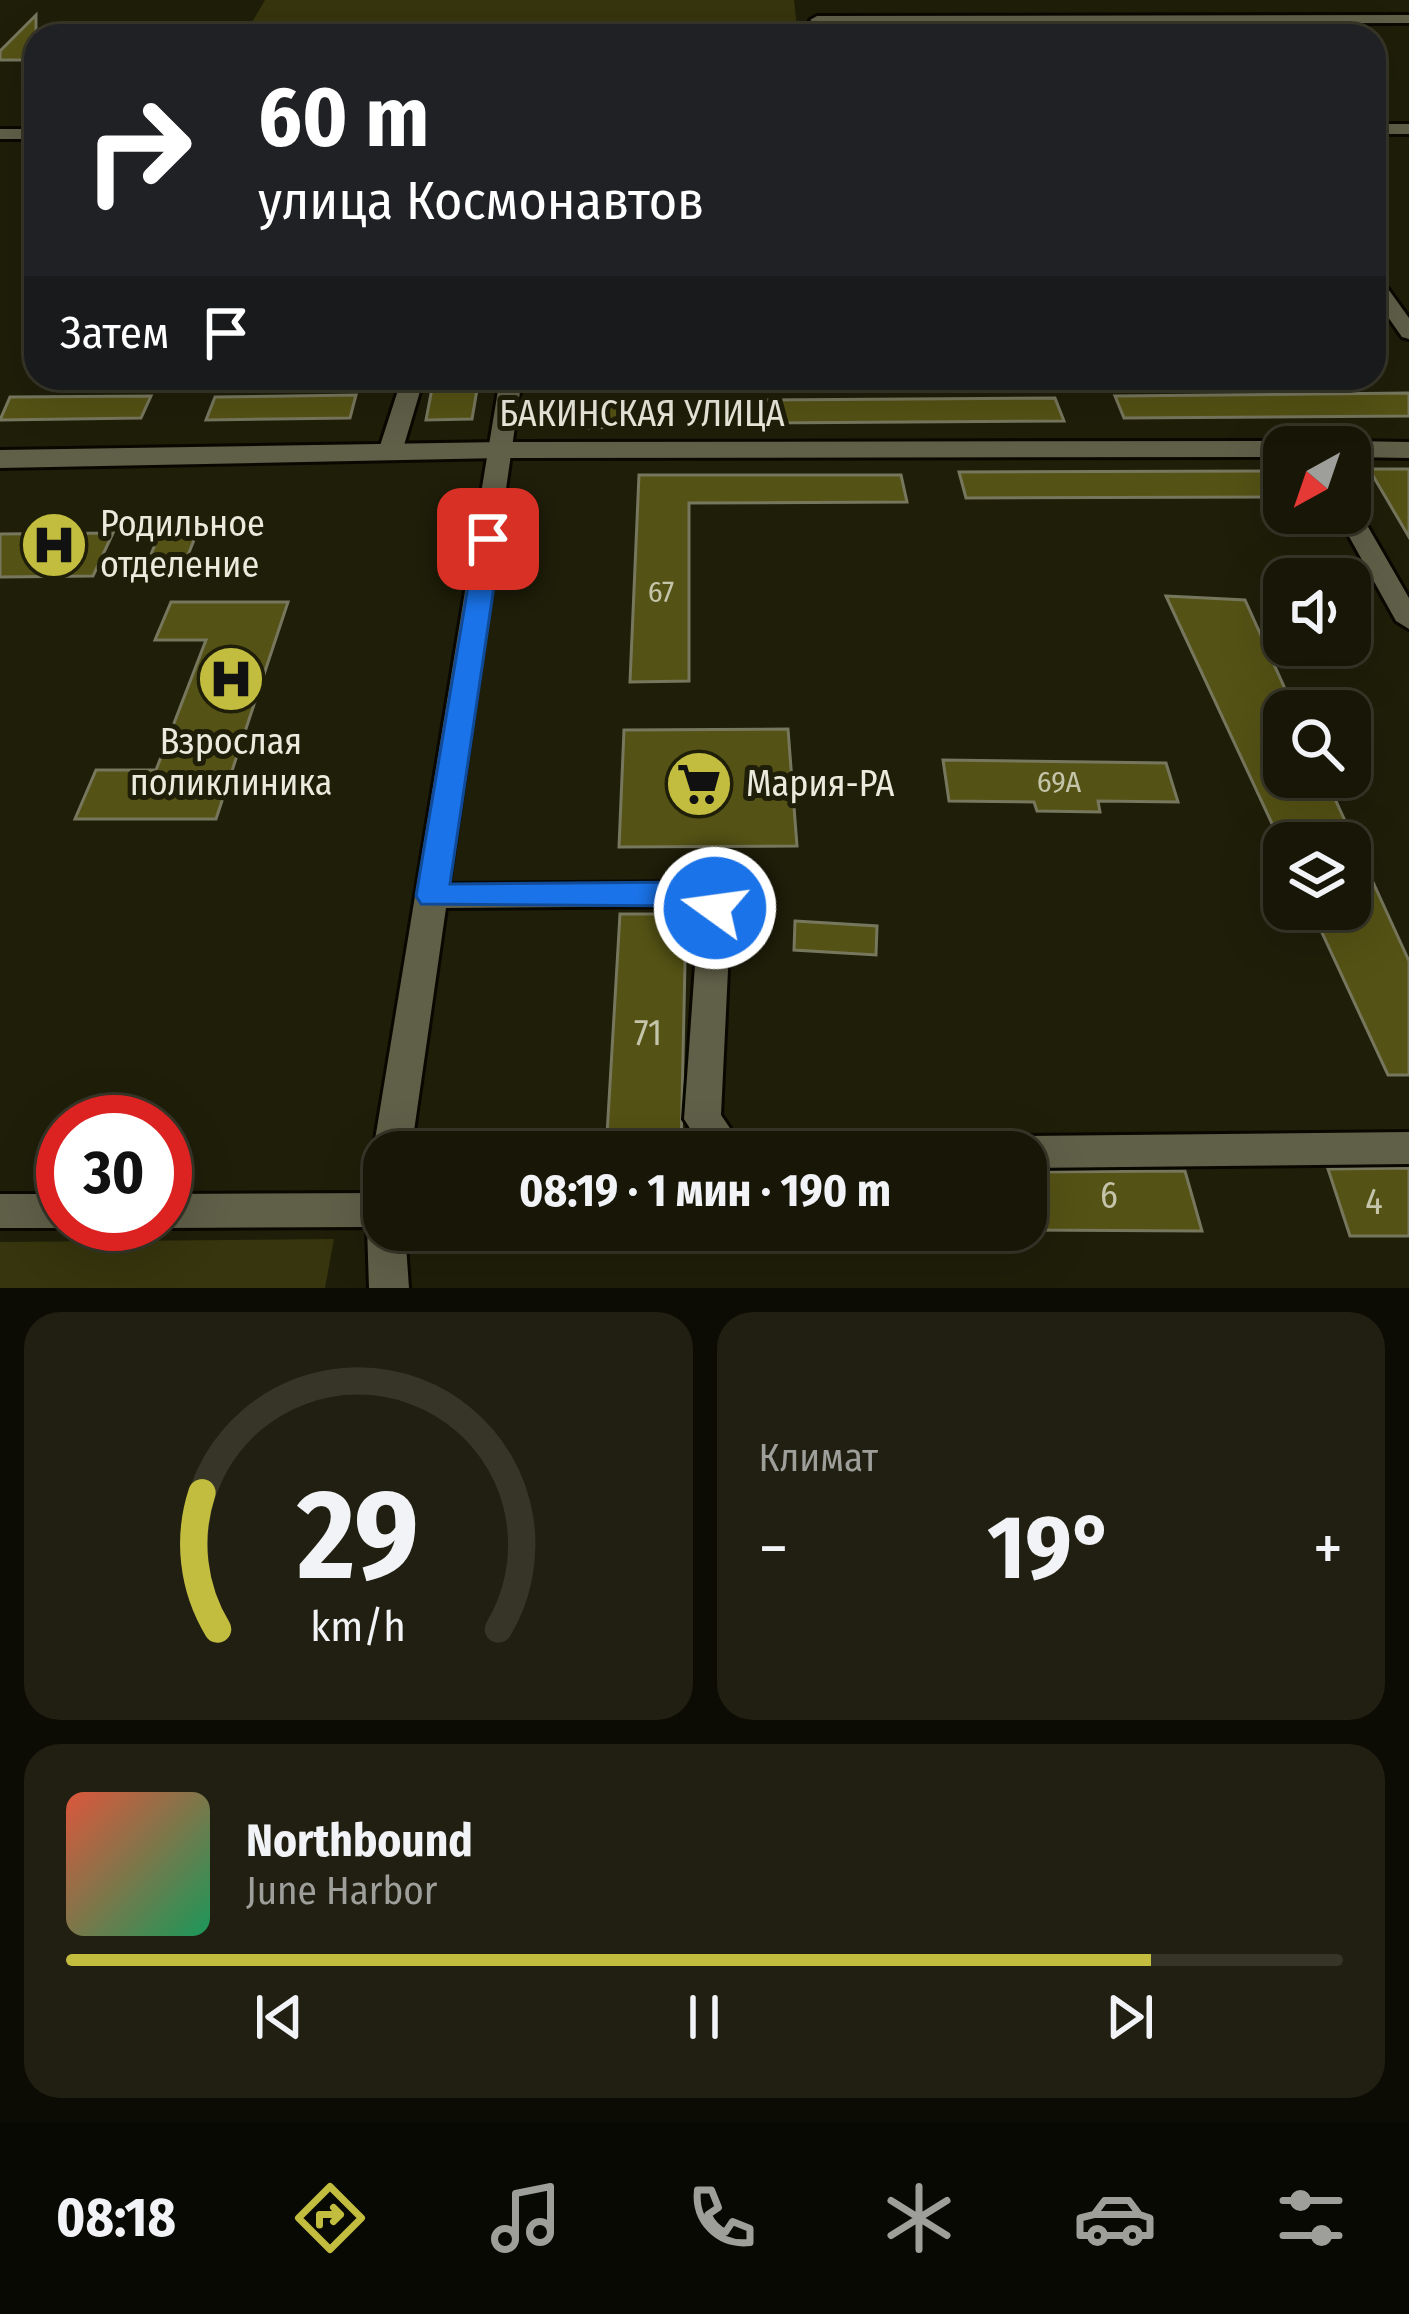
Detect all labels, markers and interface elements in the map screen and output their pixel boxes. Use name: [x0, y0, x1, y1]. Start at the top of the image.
text: 60 m: [258, 67, 429, 168]
icon: right: [60, 72, 216, 228]
text: улица Космонавтов: [258, 169, 704, 233]
icon: arrive: [193, 300, 259, 366]
text: Затем: [60, 306, 169, 360]
street label: БАКИНСКАЯ УЛИЦА: [499, 392, 785, 436]
north arrow: [1263, 426, 1371, 534]
map controls: [1263, 426, 1371, 930]
pin: [437, 488, 539, 590]
place label: Родильное отделение: [100, 502, 265, 587]
icon: arrive: [455, 506, 521, 572]
hospital icon: Родильное отделение: [19, 510, 89, 580]
button: sound: [1263, 558, 1371, 666]
house number: 67: [648, 574, 674, 610]
hospital icon: Взрослая поликлиника: [196, 644, 266, 714]
button: search: [1263, 690, 1371, 798]
place label: Взрослая поликлиника: [130, 720, 332, 805]
supermarket icon: Мария-РА: [664, 749, 734, 819]
place label: Мария-РА: [746, 762, 895, 806]
house number: 69А: [1037, 764, 1081, 800]
button: layers: [1263, 822, 1371, 930]
position arrow: [652, 845, 778, 971]
house number: 71: [634, 1011, 662, 1055]
speed limit sign: 30: [36, 1095, 192, 1251]
text: 08:19 · 1 мин · 190 m: [519, 1164, 891, 1218]
house number: 6: [1100, 1174, 1118, 1218]
house number: 4: [1365, 1180, 1383, 1224]
text: Климат: [759, 1435, 878, 1481]
text: 29: [296, 1461, 419, 1611]
text: 19°: [987, 1494, 1114, 1602]
text: −: [759, 1509, 788, 1588]
text: +: [1313, 1509, 1343, 1588]
text: km/h: [310, 1601, 406, 1652]
text: Northbound: [246, 1814, 473, 1868]
text: June Harbor: [246, 1868, 437, 1914]
icon: previous: [246, 1984, 312, 2050]
icon: pause: [671, 1984, 737, 2050]
icon: next: [1097, 1984, 1163, 2050]
icon: directions: [288, 2176, 372, 2260]
icon: music: [484, 2176, 568, 2260]
icon: phone: [680, 2176, 764, 2260]
icon: climate: [877, 2176, 961, 2260]
icon: car: [1073, 2176, 1157, 2260]
icon: filters: [1269, 2176, 1353, 2260]
text: 08:18: [56, 2186, 176, 2250]

